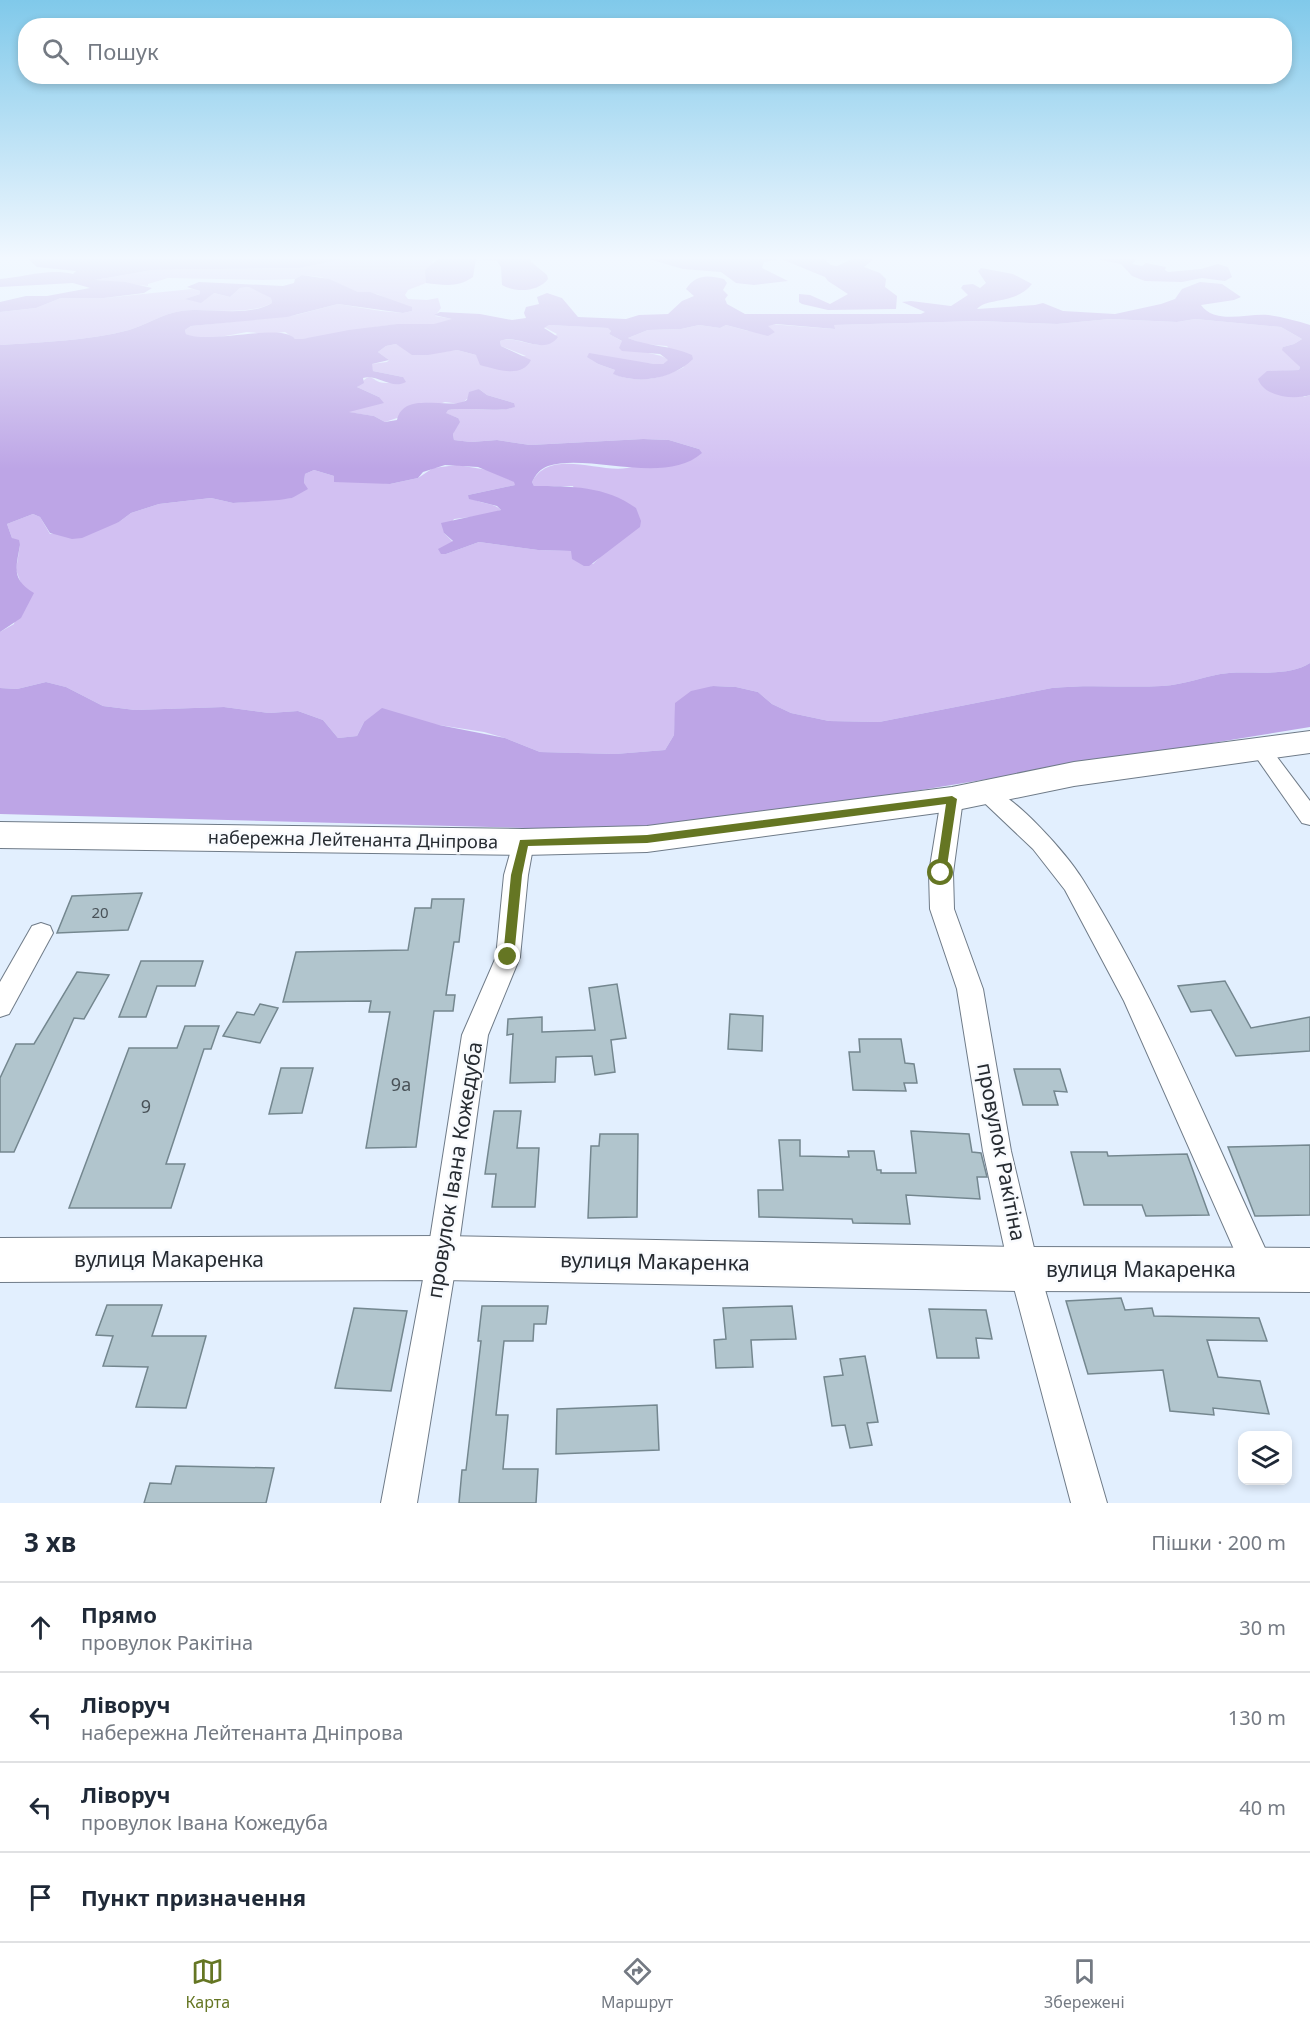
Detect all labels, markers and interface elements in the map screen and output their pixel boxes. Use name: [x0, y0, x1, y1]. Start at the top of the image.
search box: [18, 18, 1292, 84]
icon: search: [39, 35, 72, 68]
text: Пошук: [87, 36, 159, 66]
street label: набережна Лейтенанта Дніпрова: [208, 824, 498, 854]
route start: [927, 859, 953, 885]
house number: 20: [91, 902, 109, 922]
route end: [494, 943, 520, 969]
street label: провулок Івана Кожедуба: [420, 1040, 488, 1300]
street label: провулок Ракітіна: [971, 1060, 1033, 1243]
house number: 9а: [391, 1072, 411, 1096]
house number: 9: [141, 1094, 151, 1118]
street label: вулиця Макаренка: [74, 1245, 264, 1273]
street label: вулиця Макаренка: [560, 1245, 750, 1277]
street label: вулиця Макаренка: [1046, 1255, 1236, 1283]
map controls: [1238, 1431, 1292, 1485]
button: layers: [1238, 1431, 1292, 1485]
text: 3 хв: [24, 1524, 76, 1560]
text: Пішки · 200 m: [1151, 1529, 1286, 1556]
text: Прямо: [81, 1599, 157, 1629]
icon: ahead: [24, 1611, 57, 1644]
text: 30 m: [1239, 1614, 1286, 1641]
text: провулок Ракітіна: [81, 1629, 253, 1656]
text: Ліворуч: [81, 1689, 171, 1719]
icon: left: [24, 1701, 57, 1734]
text: 130 m: [1228, 1704, 1286, 1731]
text: набережна Лейтенанта Дніпрова: [81, 1719, 403, 1746]
text: Ліворуч: [81, 1779, 171, 1809]
icon: left: [24, 1791, 57, 1824]
text: 40 m: [1239, 1794, 1286, 1821]
text: провулок Івана Кожедуба: [81, 1809, 328, 1836]
icon: arrive: [24, 1881, 57, 1914]
text: Пункт призначення: [81, 1882, 306, 1912]
tab: Карта: [185, 1955, 230, 2013]
tab: Маршрут: [601, 1955, 673, 2013]
tab: Збережені: [1044, 1955, 1125, 2013]

